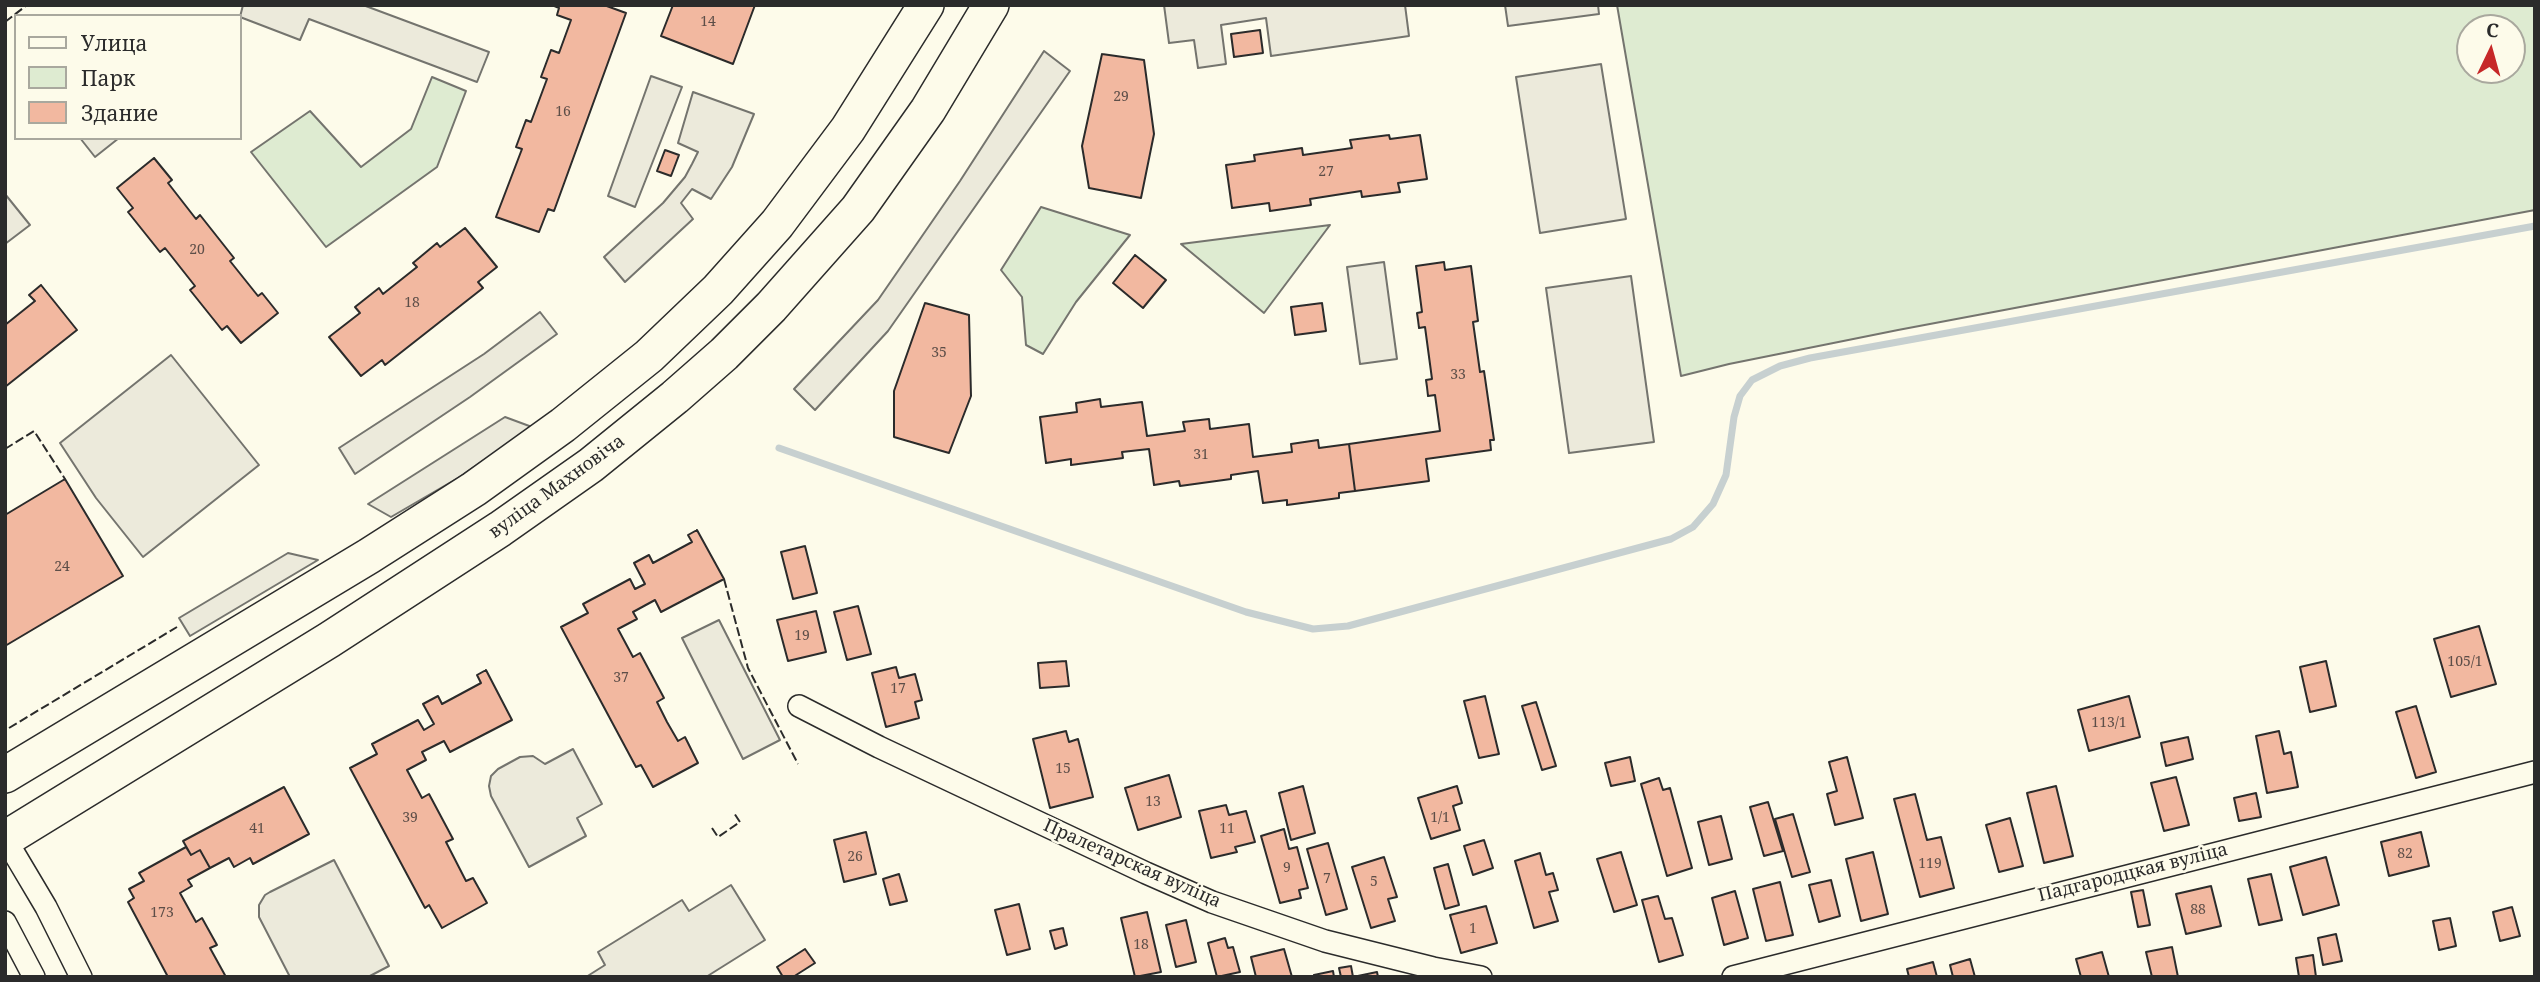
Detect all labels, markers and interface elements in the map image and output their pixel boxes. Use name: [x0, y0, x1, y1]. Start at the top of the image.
legend: [14, 14, 242, 140]
house number: 14: [700, 14, 716, 30]
north arrow: [2456, 14, 2526, 84]
text: С: [2485, 17, 2500, 44]
text: Улица: [81, 29, 148, 57]
text: Парк: [81, 64, 135, 92]
house number: 29: [1113, 89, 1129, 105]
text: Здание: [81, 99, 158, 127]
house number: 16: [555, 104, 571, 120]
house number: 27: [1318, 164, 1334, 180]
house number: 20: [189, 242, 205, 258]
house number: 18: [404, 295, 420, 311]
house number: 35: [931, 345, 947, 361]
house number: 33: [1450, 367, 1466, 383]
street label: вуліца Махновіча: [485, 431, 629, 543]
house number: 31: [1193, 447, 1209, 463]
house number: 24: [54, 559, 70, 575]
house number: 19: [794, 628, 810, 644]
house number: 105/1: [2447, 654, 2483, 670]
house number: 37: [613, 670, 629, 686]
house number: 17: [890, 681, 906, 697]
house number: 113/1: [2091, 715, 2127, 731]
house number: 15: [1055, 761, 1071, 777]
house number: 13: [1145, 794, 1161, 810]
house number: 39: [402, 810, 418, 826]
house number: 1/1: [1430, 810, 1450, 826]
street label: Пралетарская вуліца: [1040, 815, 1224, 913]
house number: 41: [249, 821, 265, 837]
house number: 11: [1219, 821, 1235, 837]
street label: Падгародцкая вуліца: [2036, 839, 2230, 907]
house number: 82: [2397, 846, 2413, 862]
house number: 26: [847, 849, 863, 865]
house number: 119: [1918, 856, 1942, 872]
house number: 9: [1283, 860, 1291, 876]
house number: 7: [1323, 871, 1331, 887]
house number: 5: [1370, 874, 1378, 890]
house number: 88: [2190, 902, 2206, 918]
house number: 173: [150, 905, 174, 921]
house number: 1: [1469, 921, 1477, 937]
house number: 18: [1133, 937, 1149, 953]

